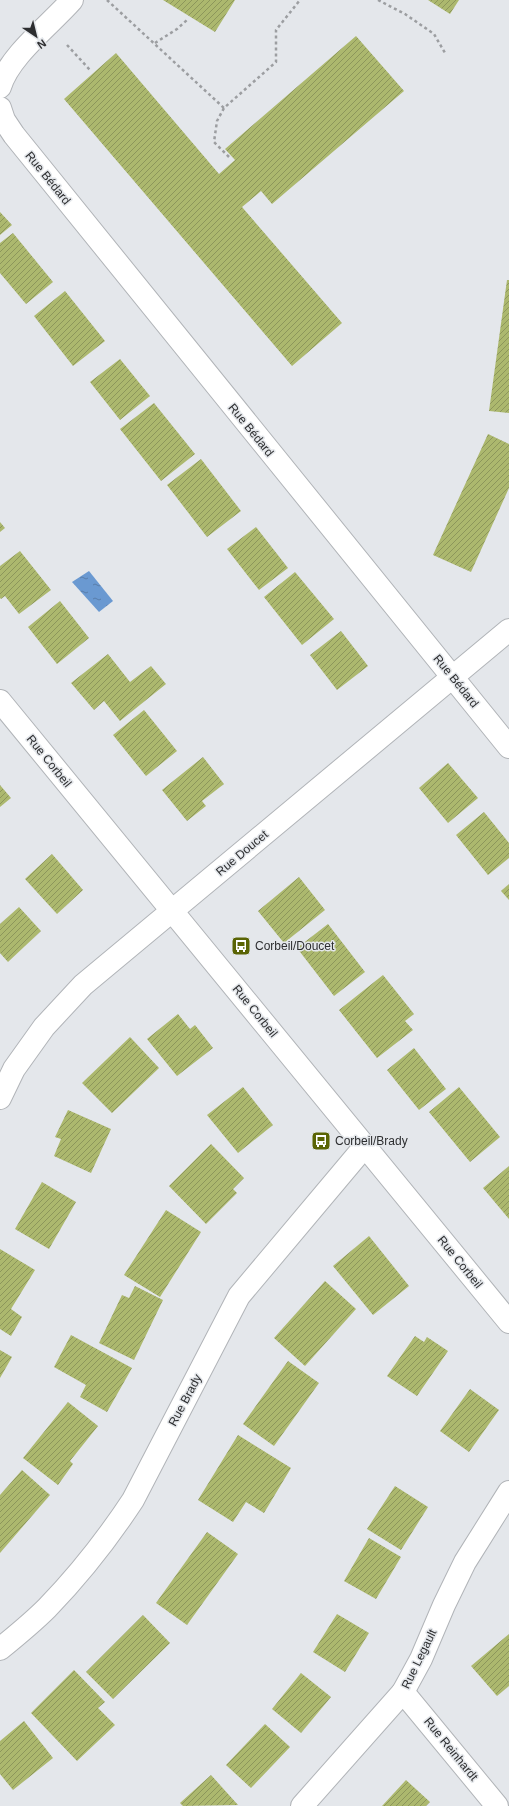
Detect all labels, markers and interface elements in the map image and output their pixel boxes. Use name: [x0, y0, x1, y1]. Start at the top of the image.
north arrow: [16, 16, 56, 56]
text: N: [35, 37, 48, 51]
street label: Rue Bédard: [22, 149, 74, 207]
street label: Rue Bédard: [225, 401, 277, 459]
street label: Rue Bédard: [430, 652, 482, 710]
street label: Rue Corbeil: [24, 732, 74, 790]
street label: Rue Doucet: [213, 827, 271, 879]
bus stop icon: Corbeil/Doucet: [230, 935, 252, 957]
place label: Corbeil/Doucet: [255, 939, 335, 953]
street label: Rue Corbeil: [230, 982, 280, 1040]
bus stop icon: Corbeil/Brady: [310, 1130, 332, 1152]
place label: Corbeil/Brady: [335, 1134, 408, 1148]
street label: Rue Corbeil: [435, 1233, 485, 1291]
street label: Rue Brady: [166, 1372, 204, 1428]
street label: Rue Legault: [399, 1626, 440, 1691]
street label: Rue Reinhardt: [421, 1715, 481, 1784]

